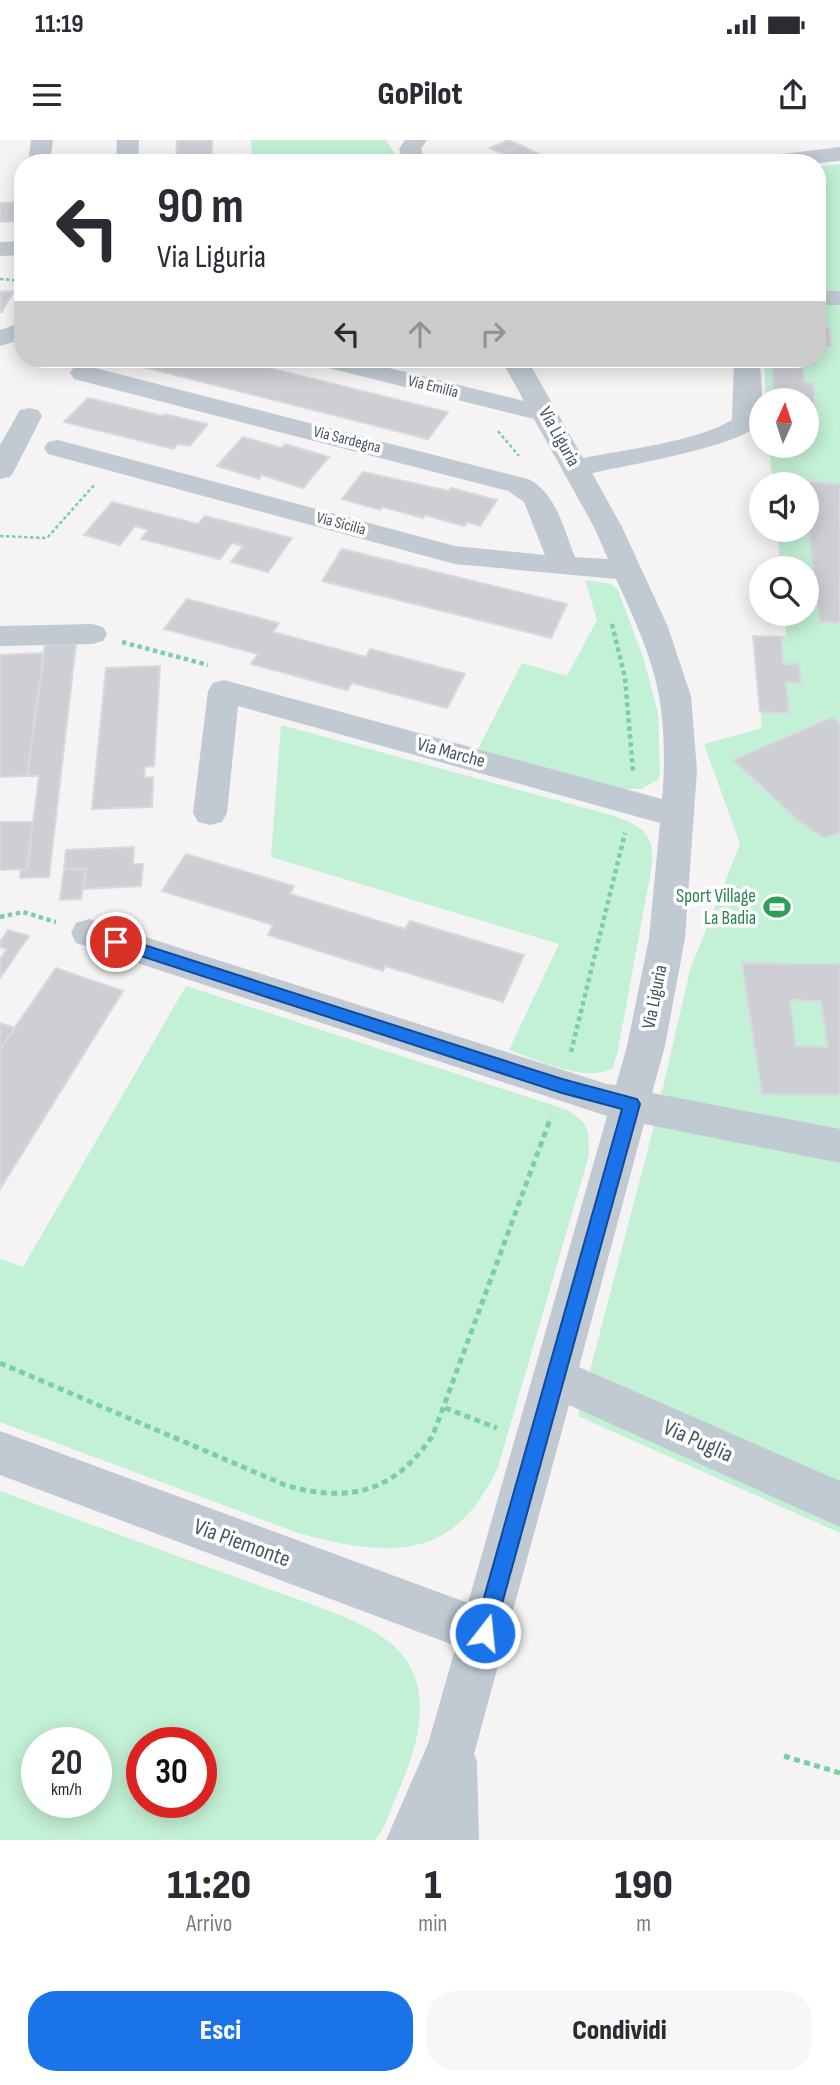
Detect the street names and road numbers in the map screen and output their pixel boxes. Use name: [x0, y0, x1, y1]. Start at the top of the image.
street label: Via Emilia: [406, 372, 460, 402]
street label: Via Liguria: [533, 403, 585, 471]
street label: Via Sardegna: [311, 422, 383, 458]
street label: Via Sicilia: [314, 508, 368, 540]
street label: Via Marche: [414, 733, 488, 773]
street label: Via Liguria: [638, 963, 672, 1031]
street label: Via Puglia: [659, 1413, 737, 1469]
street label: Via Piemonte: [190, 1513, 294, 1573]

